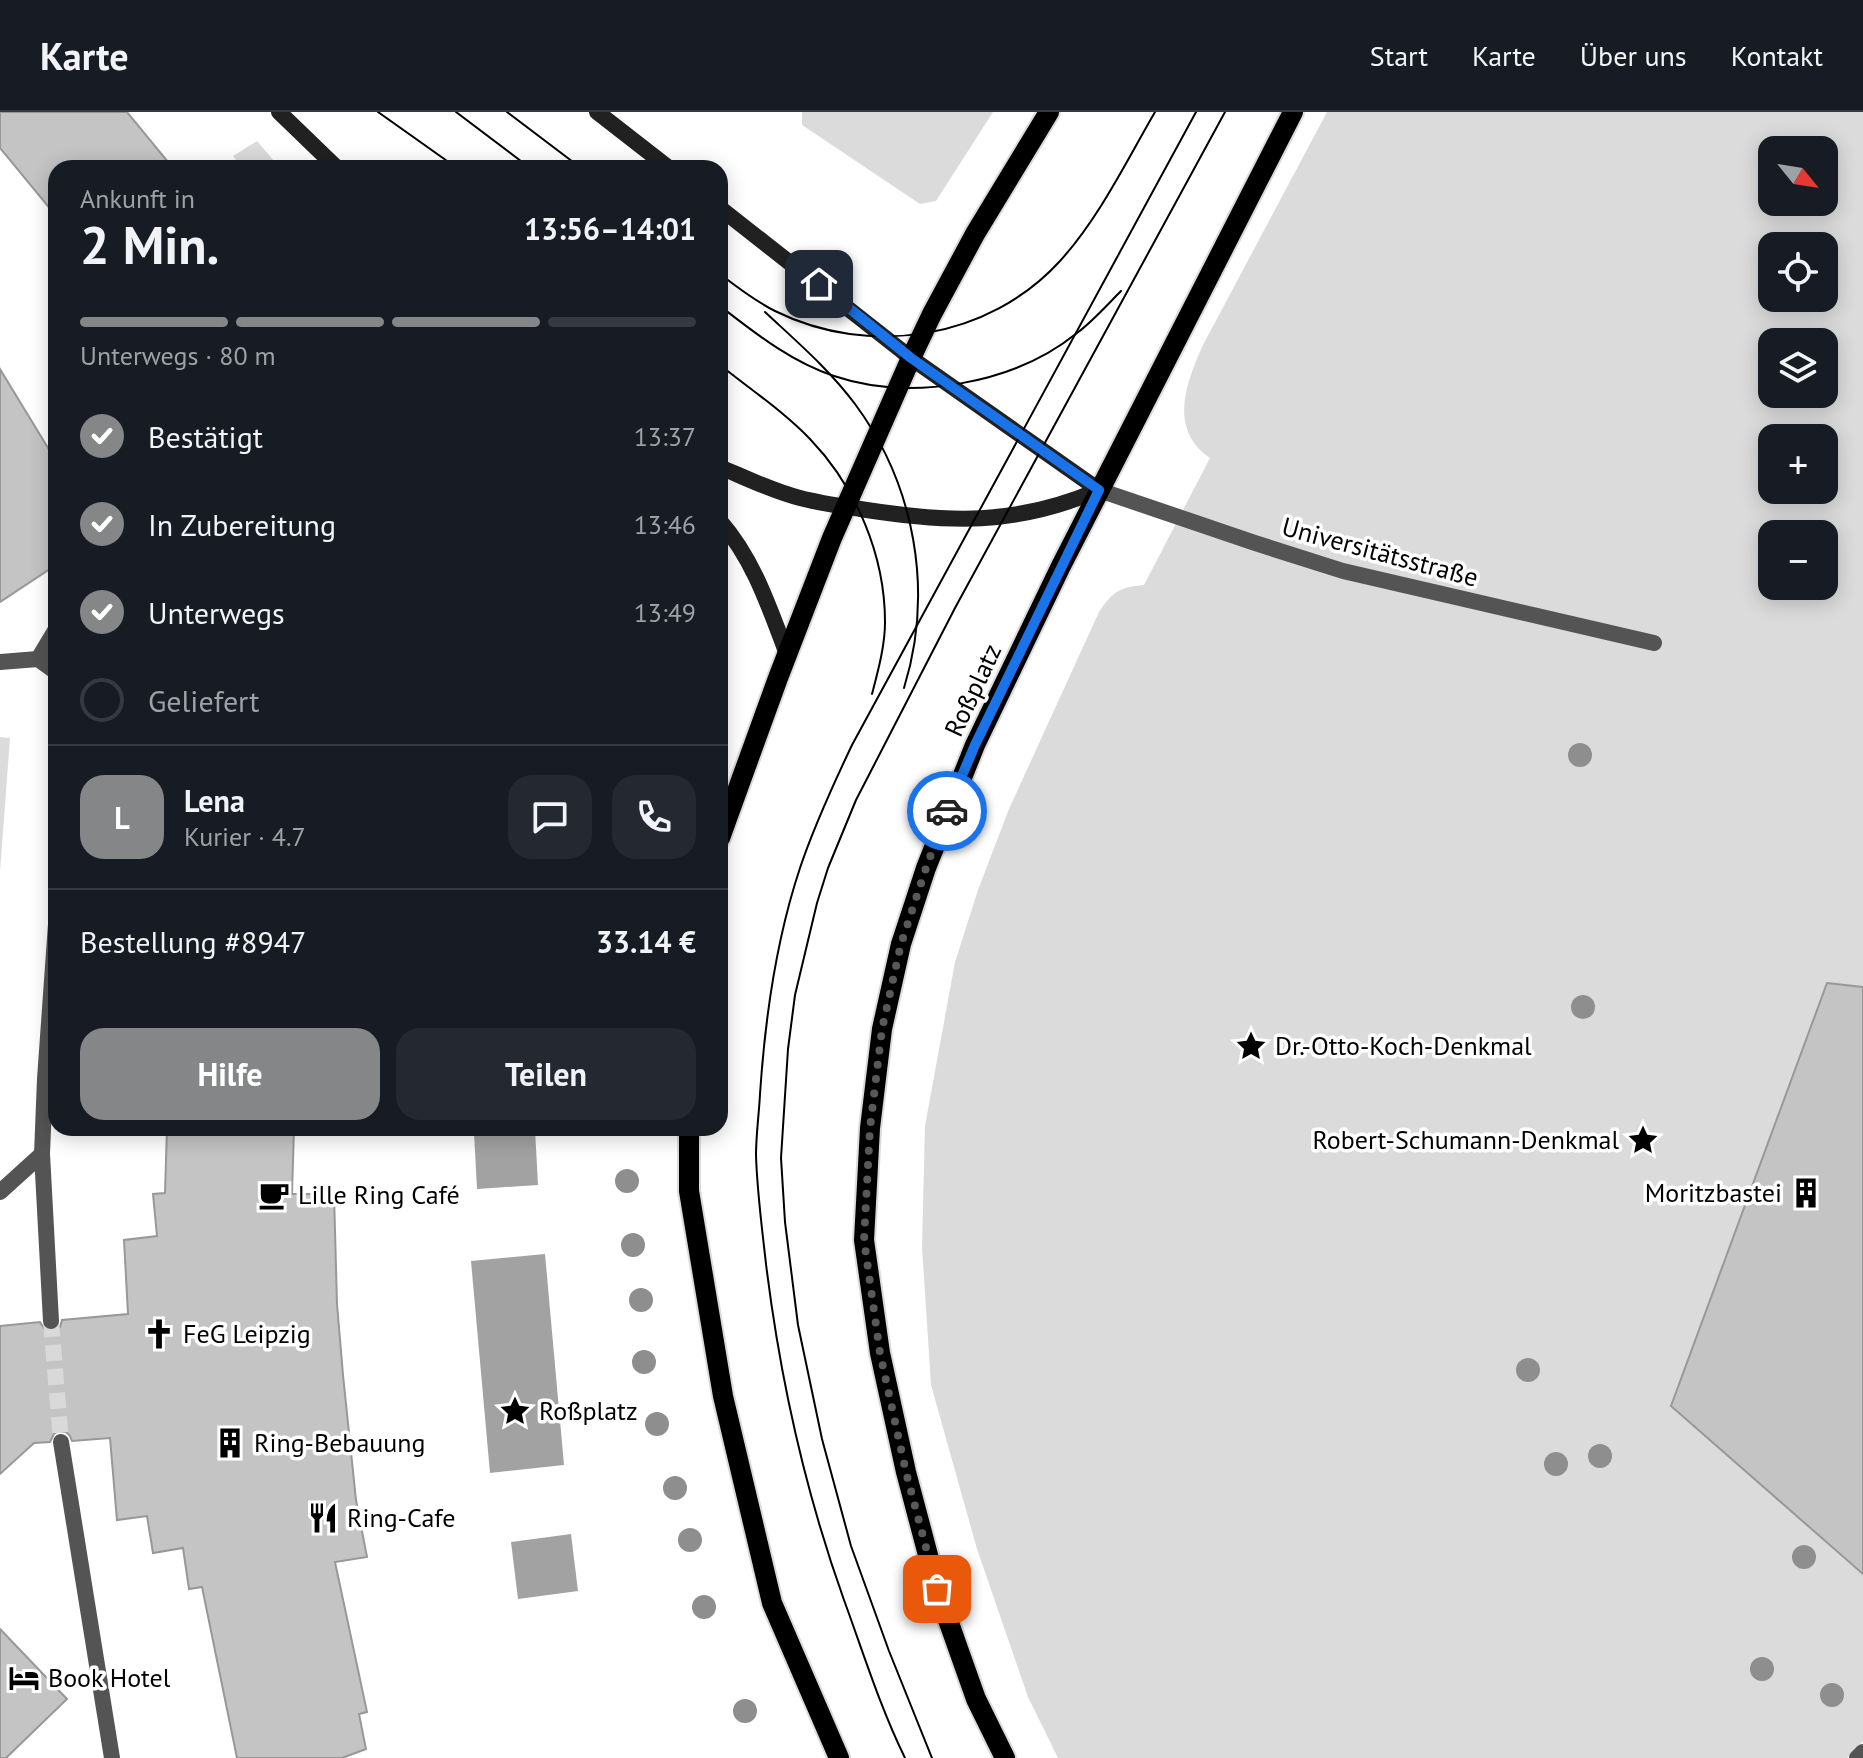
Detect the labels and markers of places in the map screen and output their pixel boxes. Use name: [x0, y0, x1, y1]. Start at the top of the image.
pin: [785, 250, 853, 318]
place icon: Dr.-Otto-Koch-Denkmal: [1234, 1029, 1268, 1063]
place label: Dr.-Otto-Koch-Denkmal: [1275, 1029, 1532, 1062]
place label: Robert-Schumann-Denkmal: [1313, 1123, 1619, 1156]
place icon: Robert-Schumann-Denkmal: [1626, 1123, 1660, 1157]
place label: Moritzbastei: [1645, 1176, 1782, 1209]
building icon: Moritzbastei: [1789, 1176, 1823, 1210]
cafe icon: Lille Ring Café: [257, 1178, 291, 1212]
place label: Lille Ring Café: [298, 1178, 460, 1211]
church icon: FeG Leipzig: [142, 1317, 176, 1351]
place label: FeG Leipzig: [183, 1317, 311, 1350]
place icon: Roßplatz: [498, 1394, 532, 1428]
place label: Roßplatz: [539, 1394, 638, 1427]
building icon: Ring-Bebauung: [213, 1426, 247, 1460]
place label: Ring-Bebauung: [254, 1426, 426, 1459]
restaurant icon: Ring-Cafe: [306, 1501, 340, 1535]
place label: Ring-Cafe: [347, 1501, 456, 1534]
pin: [903, 1555, 971, 1623]
hotel icon: Book Hotel: [7, 1661, 41, 1695]
place label: Book Hotel: [48, 1661, 171, 1694]

